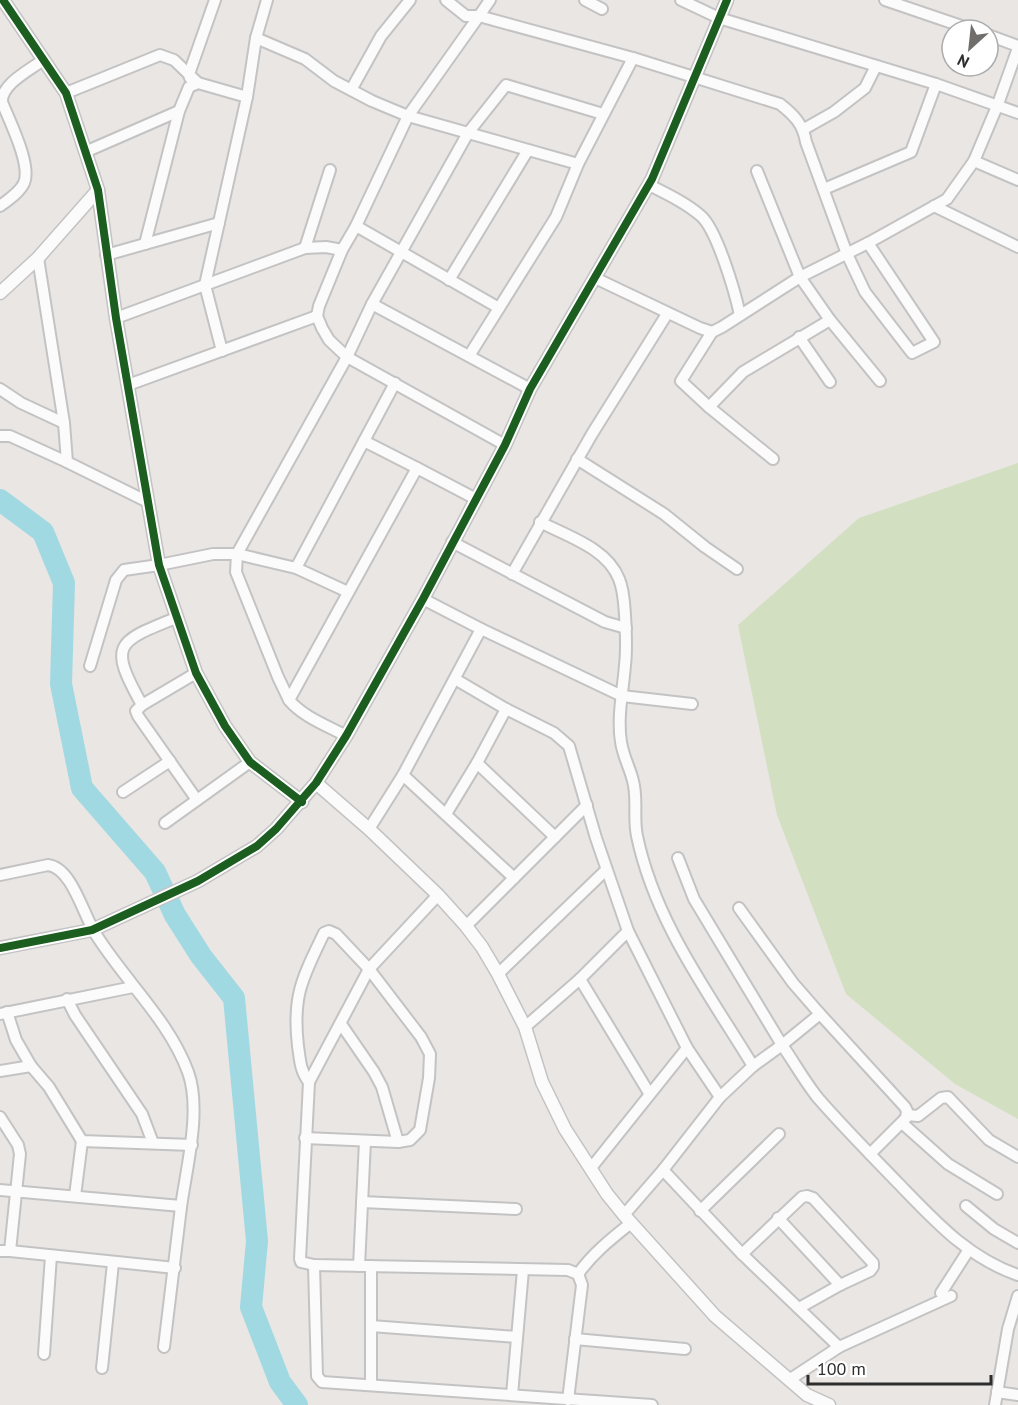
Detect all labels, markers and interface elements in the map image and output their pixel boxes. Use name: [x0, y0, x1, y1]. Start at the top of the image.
north arrow: [940, 18, 1000, 78]
text: N: [954, 50, 972, 73]
scale bar: [808, 1348, 991, 1386]
text: 100 m: [817, 1357, 866, 1380]

